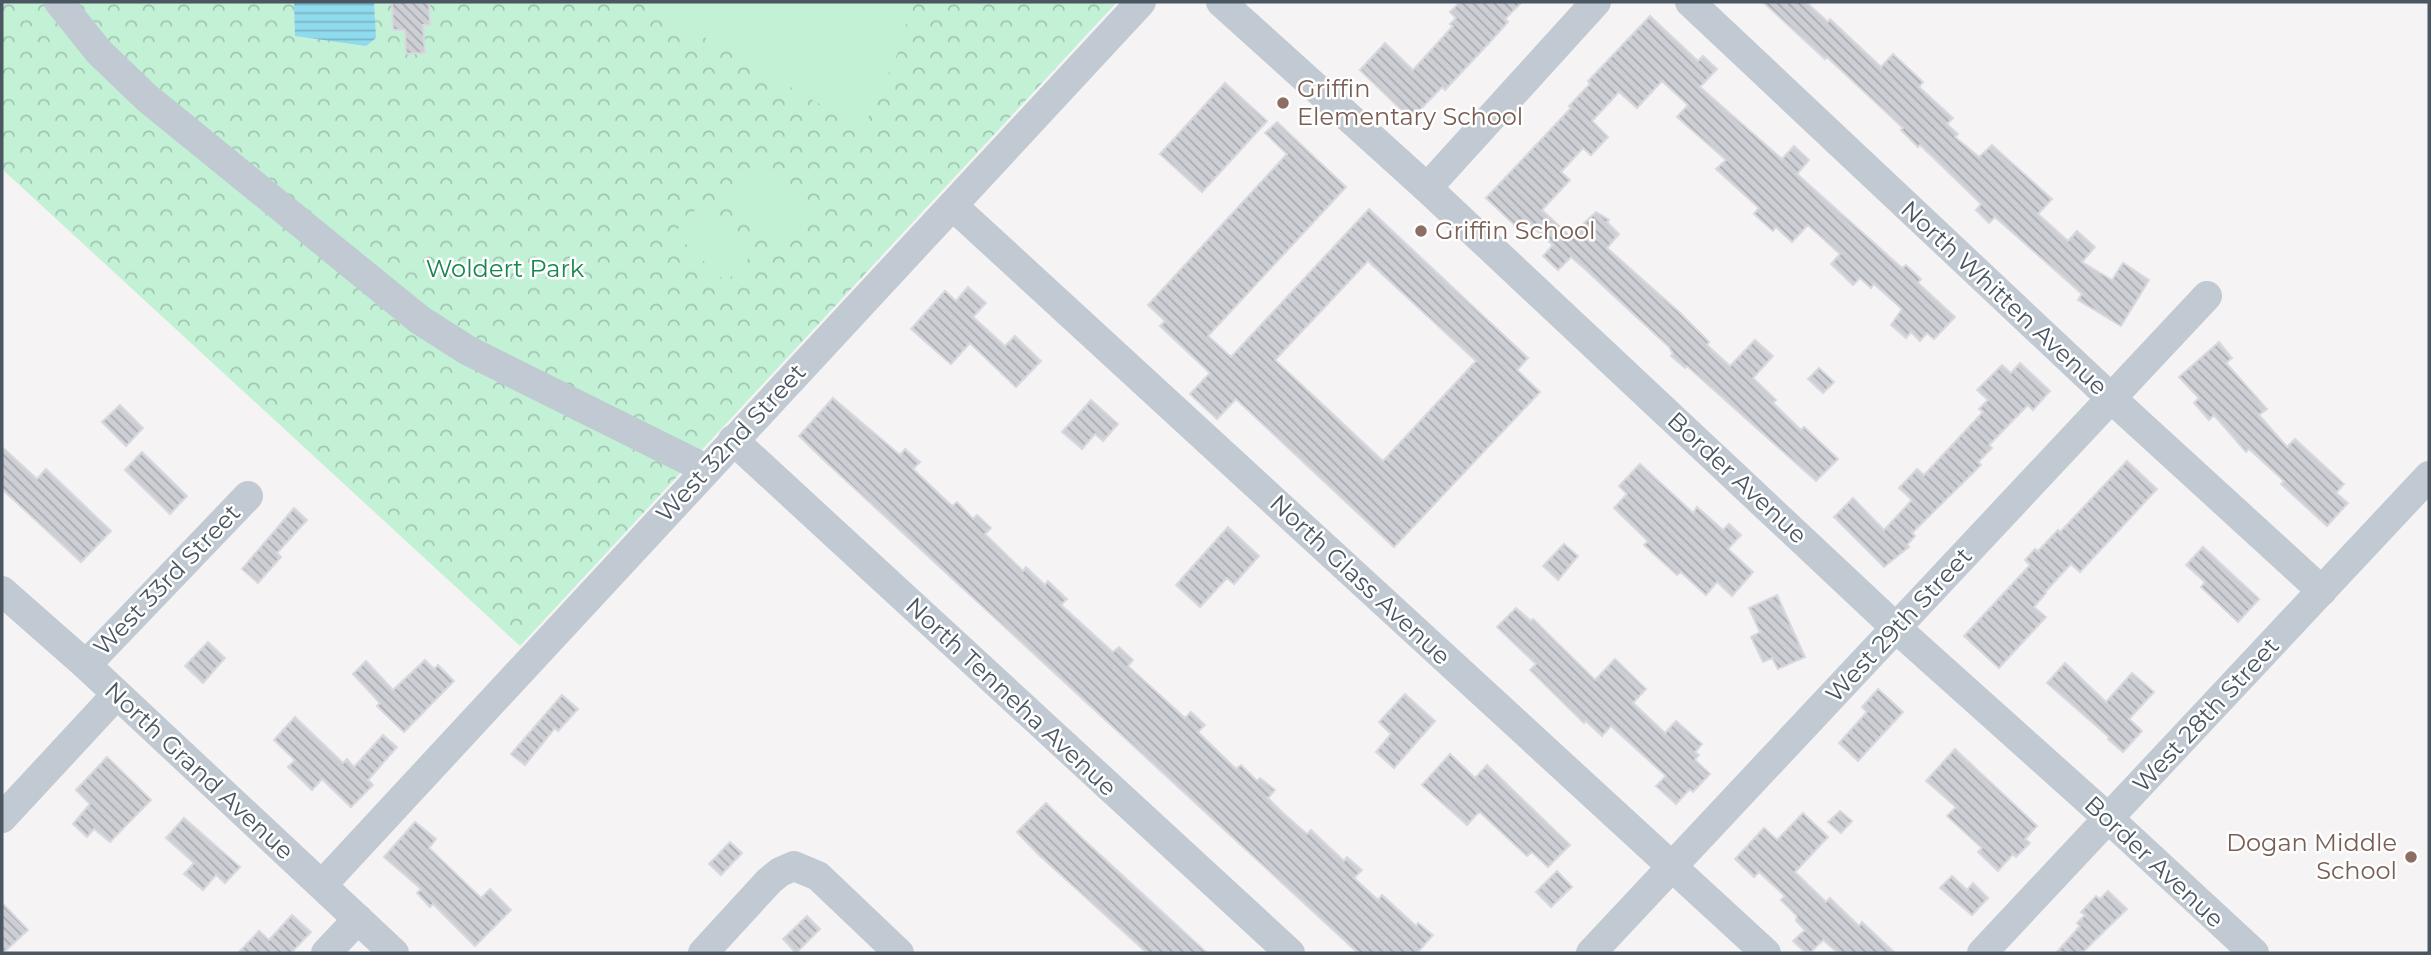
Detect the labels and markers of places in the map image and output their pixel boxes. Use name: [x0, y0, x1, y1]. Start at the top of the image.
place label: Griffin Elementary School: [1297, 74, 1523, 131]
marker: Griffin Elementary School: [1275, 95, 1291, 111]
place label: Griffin School: [1435, 216, 1596, 245]
marker: Griffin School: [1413, 223, 1429, 239]
place label: Dogan Middle School: [2226, 828, 2397, 885]
marker: Dogan Middle School: [2403, 849, 2419, 865]

